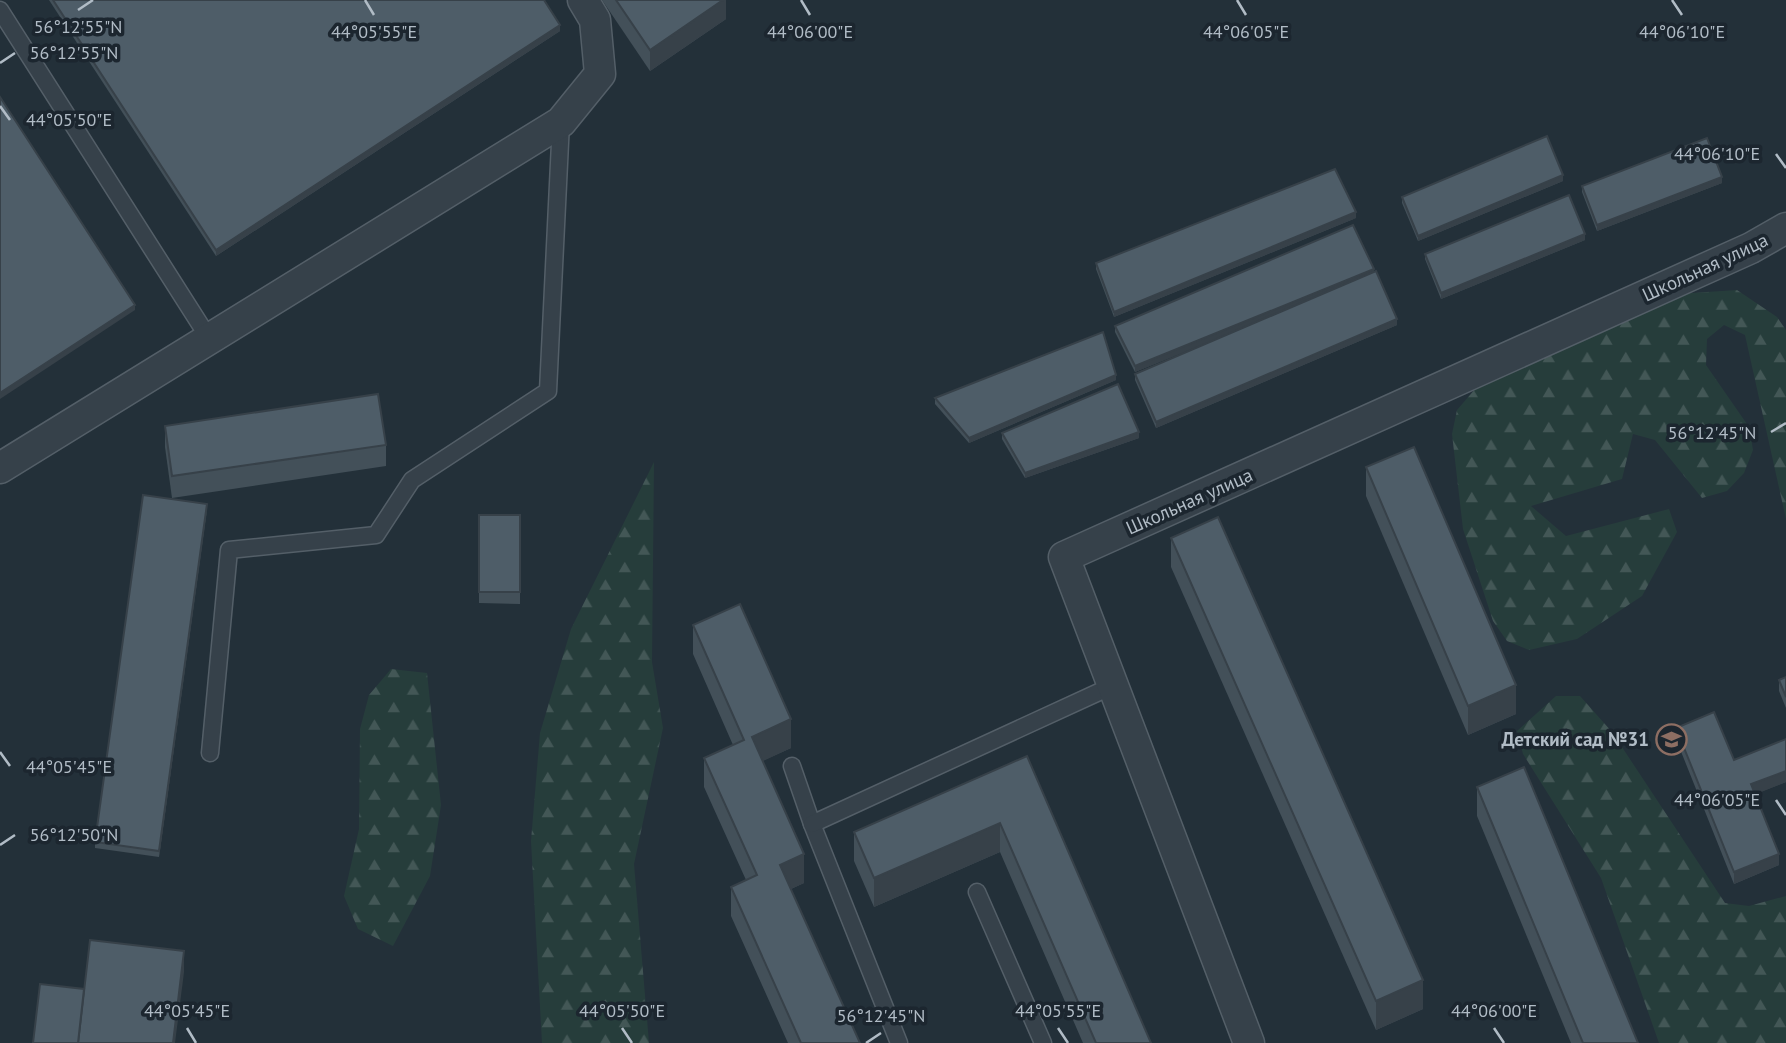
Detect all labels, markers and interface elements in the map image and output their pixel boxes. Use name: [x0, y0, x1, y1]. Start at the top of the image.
text: 56°12'55"N: [34, 15, 122, 38]
text: 44°05'55"E: [331, 20, 417, 43]
text: 44°06'00"E: [767, 20, 853, 43]
text: 44°06'05"E: [1203, 20, 1289, 43]
text: 44°06'10"E: [1639, 20, 1725, 43]
text: 56°12'55"N: [30, 41, 118, 64]
text: 44°05'50"E: [26, 108, 112, 131]
text: 44°06'10"E: [1674, 142, 1760, 165]
street label: Школьная улица: [1638, 227, 1772, 307]
text: 56°12'45"N: [1668, 421, 1756, 444]
street label: Школьная улица: [1122, 462, 1256, 540]
school or university icon: Детский сад №31: [1655, 722, 1689, 756]
place label: Детский сад №31: [1501, 727, 1649, 751]
text: 44°05'45"E: [26, 755, 112, 778]
text: 44°06'05"E: [1674, 788, 1760, 811]
text: 56°12'50"N: [30, 823, 118, 846]
text: 44°05'45"E: [144, 999, 230, 1022]
text: 44°05'50"E: [579, 999, 665, 1022]
text: 44°05'55"E: [1015, 999, 1101, 1022]
text: 44°06'00"E: [1451, 999, 1537, 1022]
text: 56°12'45"N: [837, 1004, 925, 1027]

